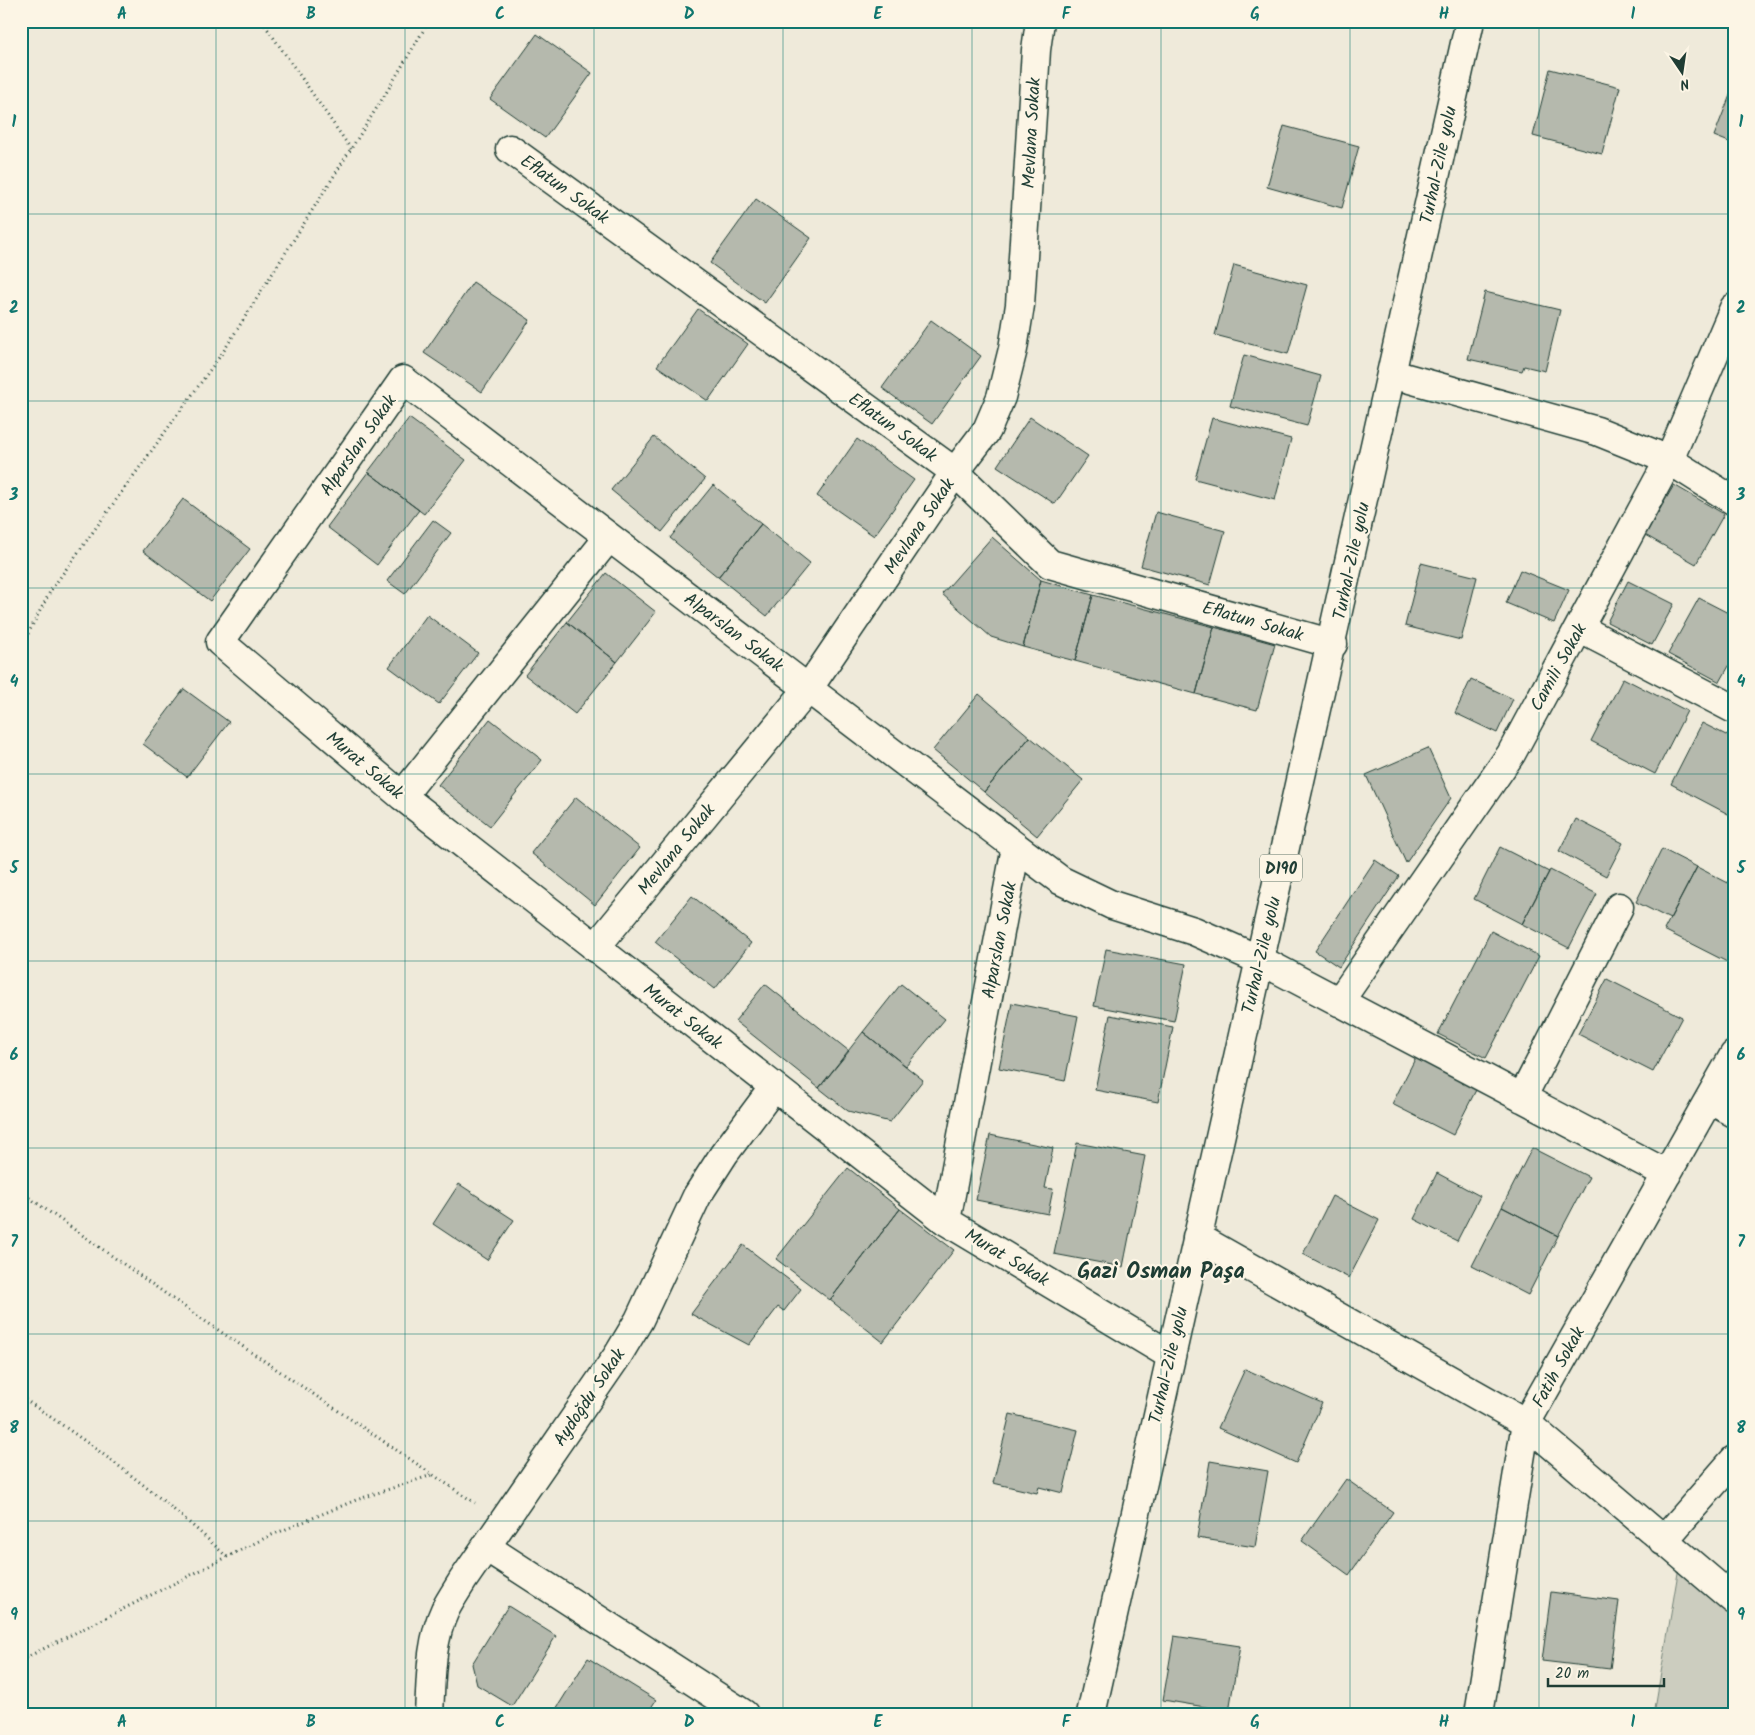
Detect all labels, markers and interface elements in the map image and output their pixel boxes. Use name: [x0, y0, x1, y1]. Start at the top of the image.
text: A: [117, 2, 127, 27]
text: B: [306, 2, 316, 27]
text: C: [495, 2, 505, 27]
text: D: [684, 2, 695, 27]
text: E: [874, 2, 884, 27]
text: F: [1062, 2, 1072, 27]
text: G: [1250, 2, 1260, 27]
text: H: [1439, 2, 1449, 27]
text: I: [1631, 2, 1636, 27]
north arrow: [1658, 48, 1708, 98]
text: N: [1678, 72, 1691, 95]
street label: Mevlana Sokak: [1015, 76, 1050, 189]
street label: Turhal-Zile yolu: [1413, 103, 1466, 227]
text: 1: [12, 110, 17, 135]
text: 1: [1739, 110, 1744, 135]
street label: Eflatun Sokak: [513, 148, 615, 233]
text: 2: [9, 296, 19, 321]
text: 2: [1736, 296, 1746, 321]
street label: Eflatun Sokak: [841, 386, 943, 471]
street label: Alparslan Sokak: [313, 388, 405, 503]
street label: Mevlana Sokak: [877, 472, 964, 581]
text: 3: [9, 483, 19, 508]
text: 3: [1736, 483, 1746, 508]
street label: Turhal-Zile yolu: [1326, 499, 1379, 623]
street label: Alparslan Sokak: [677, 586, 790, 681]
street label: Eflatun Sokak: [1198, 594, 1307, 651]
street label: Camili Sokak: [1523, 618, 1596, 717]
text: 4: [10, 670, 19, 695]
text: 4: [1737, 670, 1746, 695]
street label: Murat Sokak: [319, 725, 410, 808]
street label: Mevlana Sokak: [631, 797, 724, 902]
road number: D190: [1260, 854, 1302, 881]
text: 5: [9, 856, 20, 881]
text: 5: [1736, 856, 1747, 881]
street label: Alparslan Sokak: [975, 879, 1026, 1001]
street label: Turhal-Zile yolu: [1235, 893, 1290, 1017]
street label: Murat Sokak: [636, 977, 729, 1058]
text: 6: [10, 1043, 19, 1068]
text: 6: [1737, 1043, 1746, 1068]
street label: Murat Sokak: [958, 1222, 1055, 1295]
text: 7: [10, 1230, 18, 1255]
text: 7: [1737, 1230, 1745, 1255]
district label: Gazi Osman Paşa: [1077, 1255, 1245, 1290]
street label: Turhal-Zile yolu: [1142, 1303, 1197, 1427]
street label: Fatih Sokak: [1525, 1321, 1594, 1414]
street label: Aydoğdu Sokak: [547, 1342, 634, 1453]
text: 8: [9, 1416, 19, 1441]
text: 8: [1736, 1416, 1746, 1441]
text: 9: [10, 1603, 18, 1628]
text: 9: [1737, 1603, 1745, 1628]
scale bar: [1548, 1655, 1664, 1687]
text: 20 m: [1555, 1662, 1589, 1686]
text: A: [117, 1710, 127, 1735]
text: B: [306, 1710, 316, 1735]
text: C: [495, 1710, 505, 1735]
text: D: [684, 1710, 695, 1735]
text: E: [874, 1710, 884, 1735]
text: F: [1062, 1710, 1072, 1735]
text: G: [1250, 1710, 1260, 1735]
text: H: [1439, 1710, 1449, 1735]
text: I: [1631, 1710, 1636, 1735]

